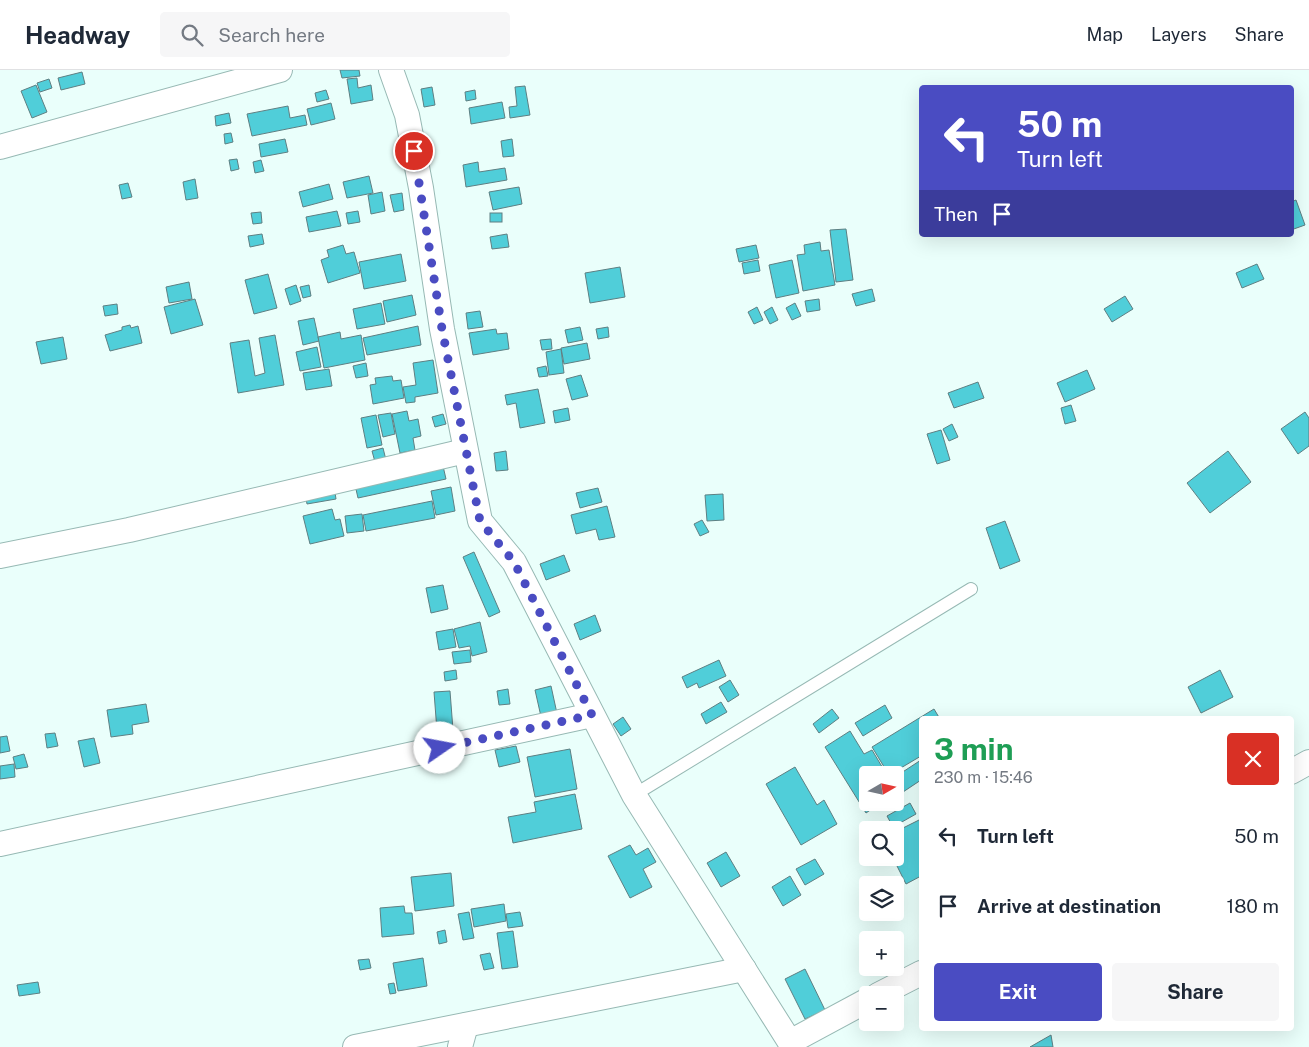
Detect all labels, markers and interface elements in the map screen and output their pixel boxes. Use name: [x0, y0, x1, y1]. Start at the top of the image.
search box: [160, 12, 510, 57]
text: Headway: [25, 21, 130, 49]
icon: search: [178, 21, 206, 49]
text: Search here: [218, 24, 325, 46]
text: Map: [1087, 24, 1123, 45]
text: Layers: [1151, 24, 1207, 45]
text: Share: [1235, 24, 1284, 45]
text: 50 m: [1017, 104, 1102, 145]
icon: left: [934, 105, 999, 170]
pin: [393, 130, 435, 172]
icon: arrive: [400, 137, 428, 165]
text: Turn left: [1017, 146, 1103, 172]
icon: arrive: [988, 200, 1016, 228]
text: Then: [934, 203, 978, 225]
position arrow: [413, 721, 465, 773]
text: 3 min: [934, 731, 1013, 767]
button: close: [1227, 733, 1279, 785]
north arrow: [859, 766, 904, 811]
map controls: [859, 766, 904, 1031]
text: 230 m · 15:46: [934, 768, 1033, 787]
button: search: [859, 821, 904, 866]
icon: left: [934, 822, 962, 850]
text: Turn left: [977, 825, 1054, 847]
text: 50 m: [1234, 825, 1279, 847]
button: layers: [859, 876, 904, 921]
icon: arrive: [934, 892, 962, 920]
text: Arrive at destination: [977, 895, 1161, 917]
text: 180 m: [1226, 895, 1279, 917]
button: +: [859, 931, 904, 976]
button: Exit: [934, 963, 1102, 1021]
button: Share: [1112, 963, 1279, 1021]
button: −: [859, 986, 904, 1031]

